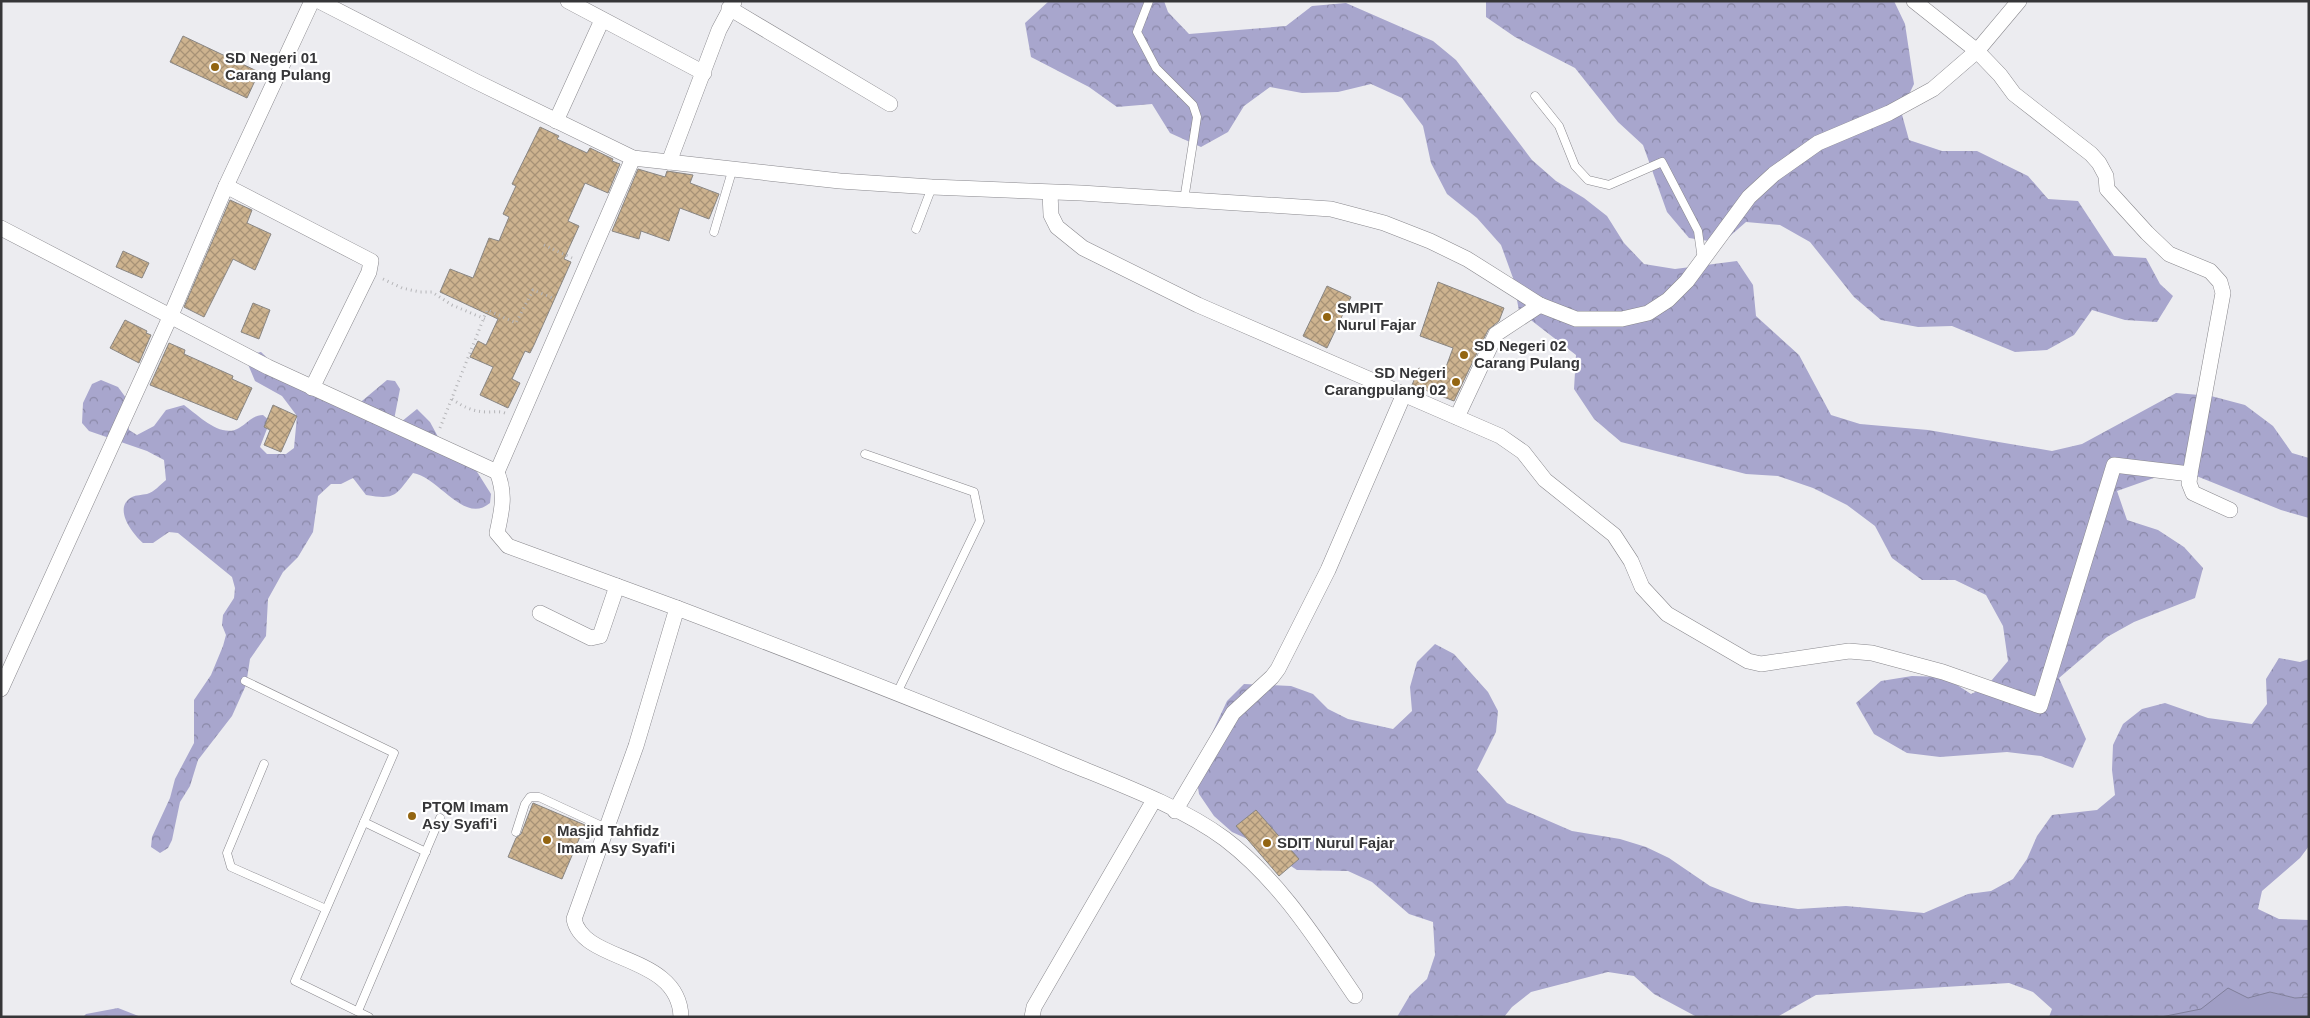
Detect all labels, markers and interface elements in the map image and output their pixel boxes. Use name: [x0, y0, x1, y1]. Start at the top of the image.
place label: SD Negeri 01 Carang Pulang: [225, 49, 331, 83]
marker: SD Negeri 01 Carang Pulang: [209, 61, 221, 73]
place label: SMPIT Nurul Fajar: [1337, 299, 1416, 333]
marker: SMPIT Nurul Fajar: [1321, 311, 1333, 323]
place label: SD Negeri 02 Carang Pulang: [1474, 337, 1580, 371]
marker: SD Negeri 02 Carang Pulang: [1458, 349, 1470, 361]
place label: SD Negeri Carangpulang 02: [1324, 364, 1446, 398]
marker: SD Negeri Carangpulang 02: [1450, 376, 1462, 388]
place label: PTQM Imam Asy Syafi'i: [422, 798, 509, 832]
marker: PTQM Imam Asy Syafi'i: [406, 810, 418, 822]
place label: Masjid Tahfidz Imam Asy Syafi'i: [557, 822, 675, 856]
marker: Masjid Tahfidz Imam Asy Syafi'i: [541, 834, 553, 846]
place label: SDIT Nurul Fajar: [1277, 834, 1395, 851]
marker: SDIT Nurul Fajar: [1261, 837, 1273, 849]

